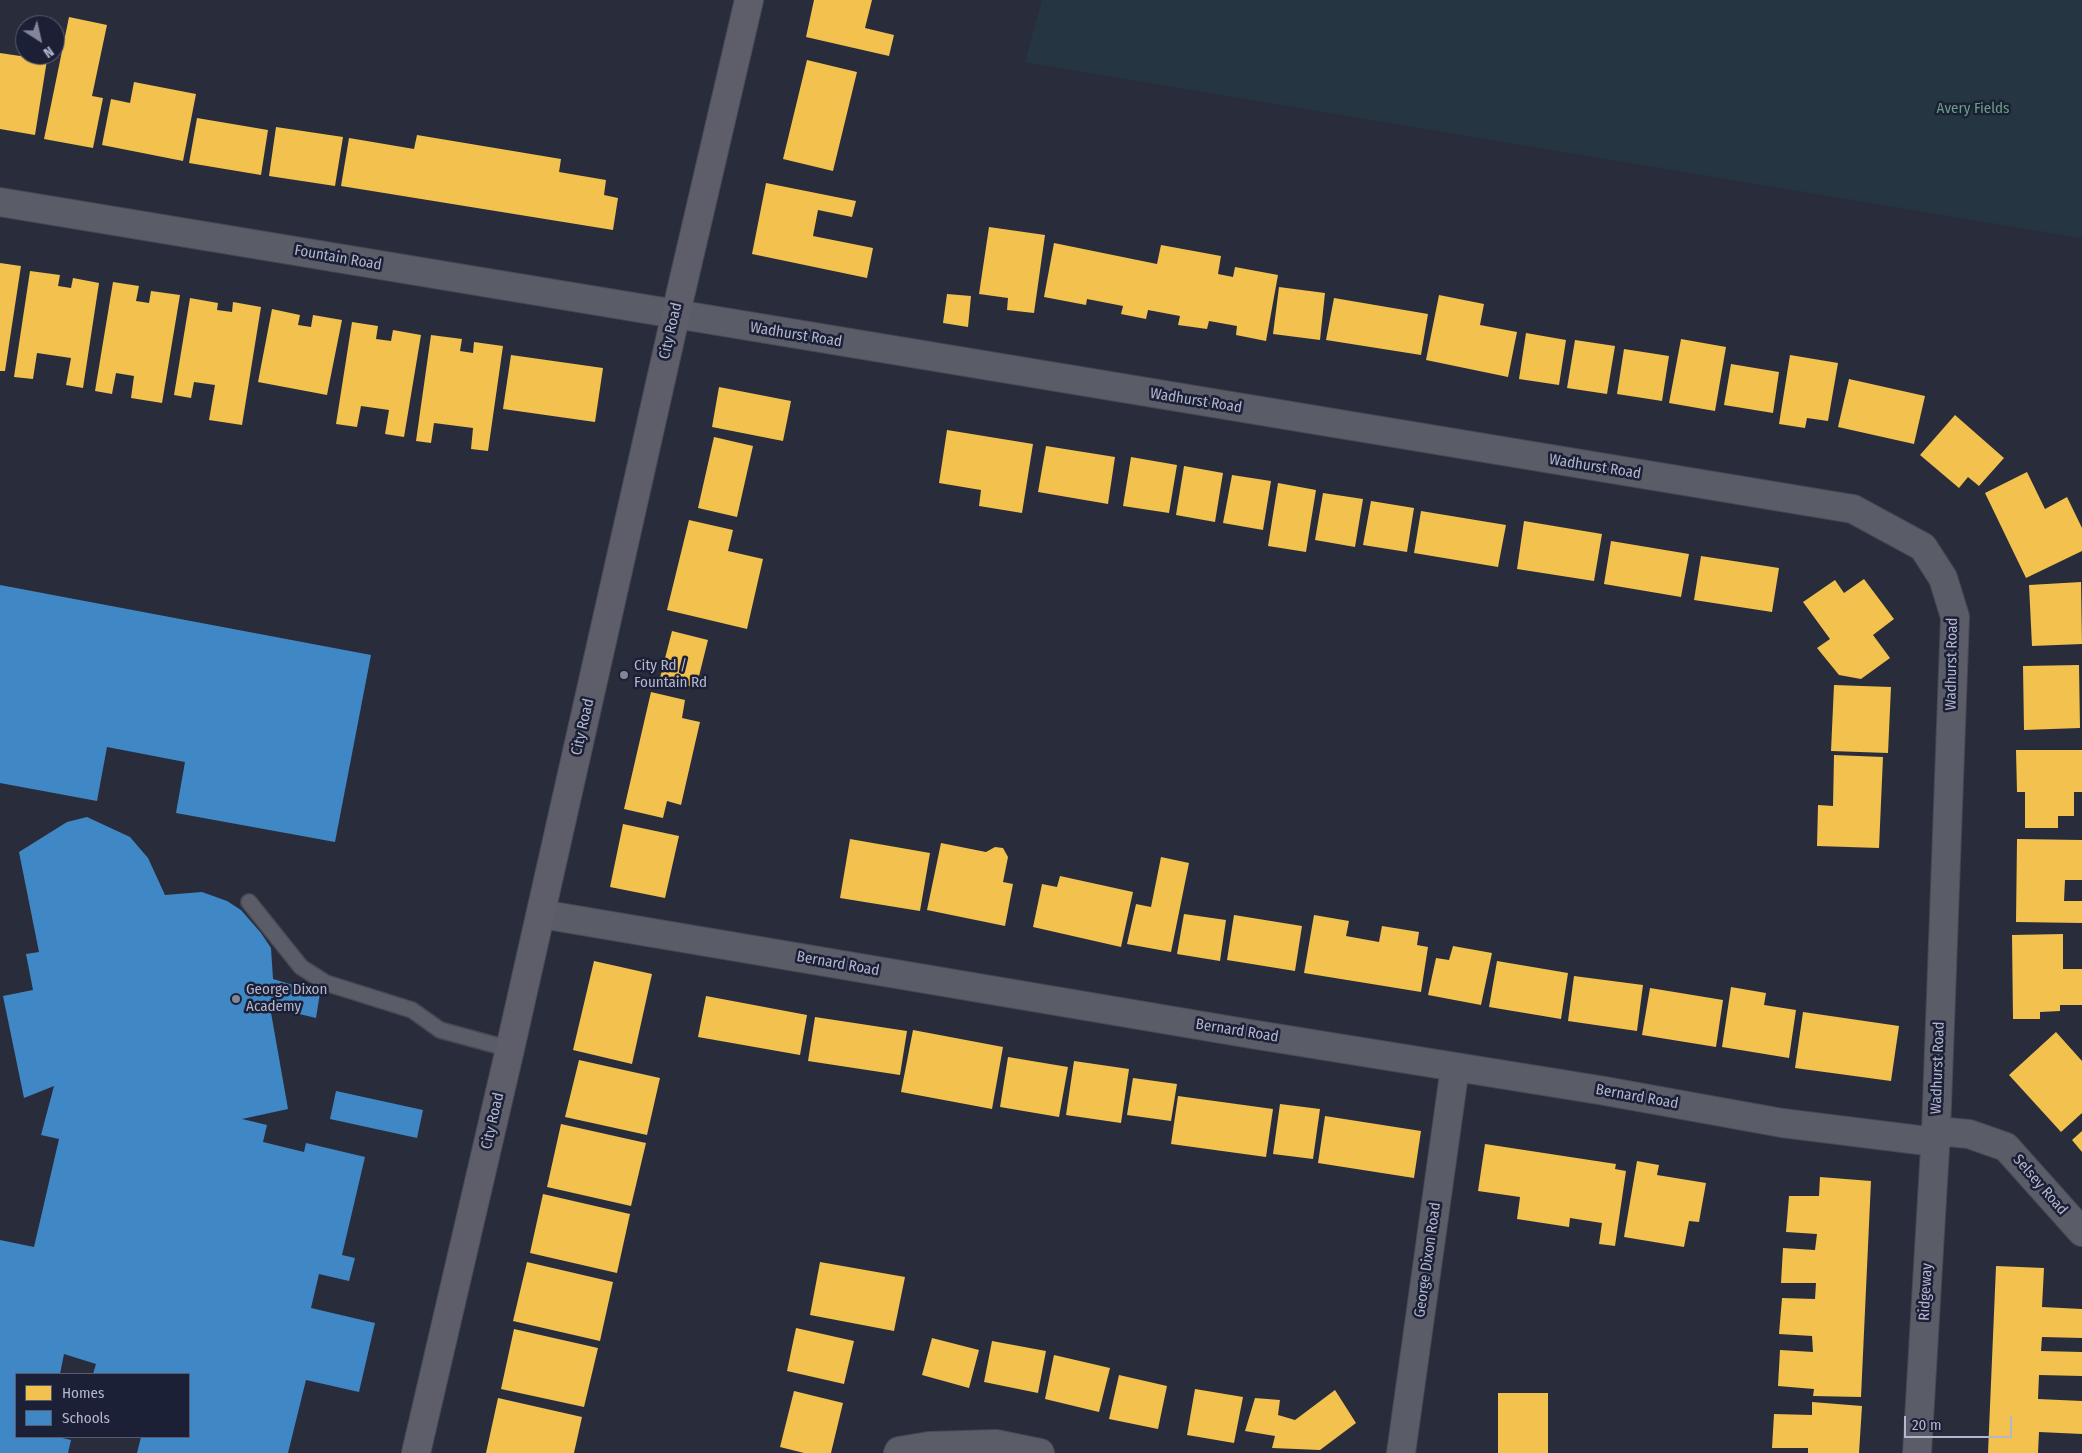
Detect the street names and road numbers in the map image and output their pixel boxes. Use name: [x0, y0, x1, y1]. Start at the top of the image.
street label: Fountain Road: [293, 241, 383, 275]
street label: City Road: [656, 301, 686, 361]
street label: Wadhurst Road: [749, 319, 843, 351]
street label: Wadhurst Road: [1149, 385, 1243, 417]
street label: Wadhurst Road: [1548, 451, 1642, 483]
street label: Wadhurst Road: [1942, 617, 1962, 711]
street label: City Road: [568, 697, 598, 757]
street label: Bernard Road: [795, 948, 881, 980]
street label: Bernard Road: [1194, 1016, 1280, 1046]
street label: Wadhurst Road: [1927, 1021, 1949, 1115]
street label: Bernard Road: [1594, 1081, 1680, 1113]
street label: City Road: [478, 1091, 508, 1151]
street label: Selsey Road: [2009, 1151, 2071, 1219]
street label: George Dixon Road: [1411, 1201, 1445, 1319]
street label: Ridgeway: [1916, 1263, 1936, 1321]

